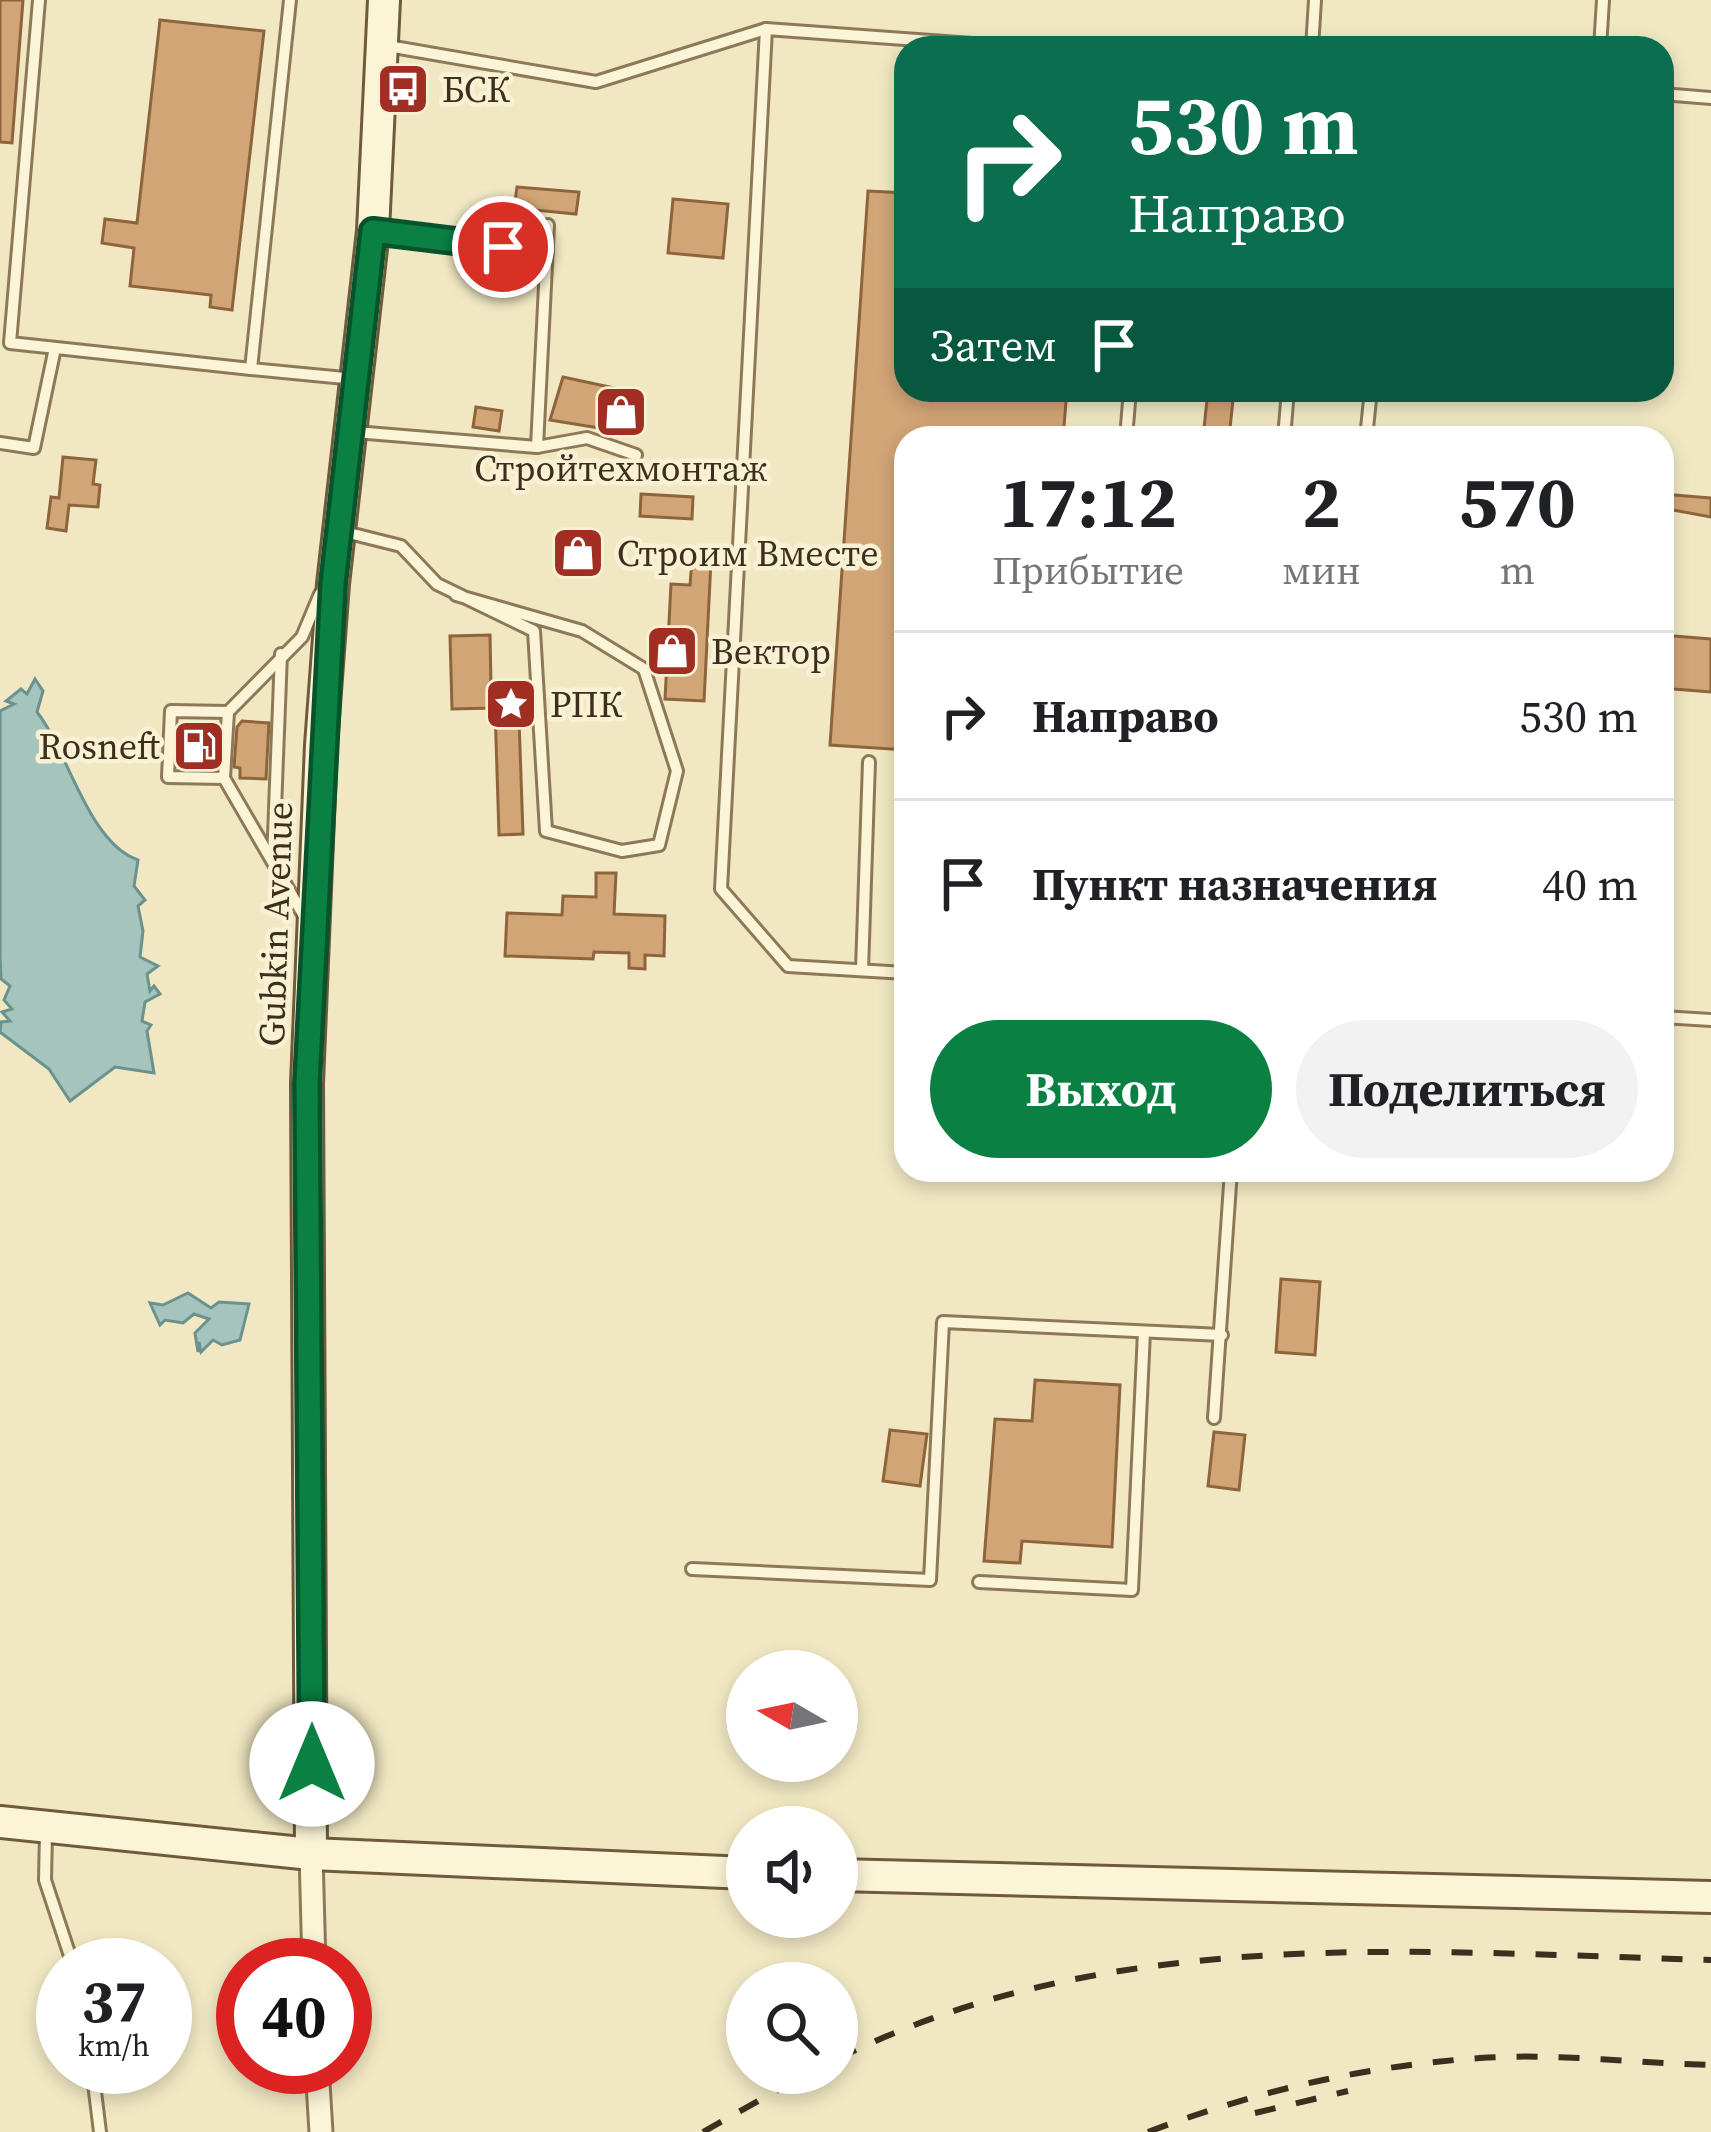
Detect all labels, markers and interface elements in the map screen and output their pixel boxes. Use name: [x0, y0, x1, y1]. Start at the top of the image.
bus stop icon: БСК: [375, 61, 431, 117]
place label: БСК: [442, 65, 511, 114]
text: 530 m: [1128, 67, 1359, 182]
icon: right: [930, 84, 1086, 240]
text: Направо: [1128, 176, 1346, 250]
pin: [452, 196, 554, 298]
icon: arrive: [470, 214, 536, 280]
icon: arrive: [1081, 312, 1147, 378]
text: Затем: [930, 314, 1057, 376]
shop icon: Стройтехмонтаж: [593, 384, 649, 440]
place label: Стройтехмонтаж: [474, 444, 768, 493]
text: 17:12: [999, 452, 1177, 551]
text: 2: [1302, 452, 1341, 551]
text: 570: [1459, 452, 1576, 551]
shop icon: Строим Вместе: [550, 525, 606, 581]
place label: Строим Вместе: [617, 529, 879, 578]
text: Прибытие: [992, 544, 1184, 597]
text: мин: [1282, 544, 1361, 597]
text: m: [1500, 544, 1535, 597]
shop icon: Вектор: [644, 623, 700, 679]
place label: Вектор: [711, 627, 831, 676]
place icon: РПК: [483, 676, 539, 732]
place label: РПК: [550, 680, 623, 729]
icon: right: [930, 683, 996, 749]
text: Направо: [1032, 685, 1219, 747]
text: 530 m: [1519, 685, 1638, 747]
fuel station icon: Rosneft: [171, 718, 227, 774]
place label: Rosneft: [39, 722, 161, 771]
street label: Gubkin Avenue: [247, 801, 304, 1047]
icon: arrive: [930, 851, 996, 917]
text: Пункт назначения: [1032, 853, 1438, 915]
text: 40 m: [1542, 853, 1638, 915]
button: Выход: [930, 1020, 1272, 1158]
button: Поделиться: [1296, 1020, 1638, 1158]
north arrow: [726, 1650, 858, 1782]
map controls: [726, 1650, 858, 2094]
position arrow: [249, 1701, 375, 1827]
button: sound: [726, 1806, 858, 1938]
speed limit sign: 40: [216, 1938, 372, 2094]
text: 37: [81, 1960, 147, 2042]
button: search: [726, 1962, 858, 2094]
text: km/h: [78, 2025, 150, 2066]

